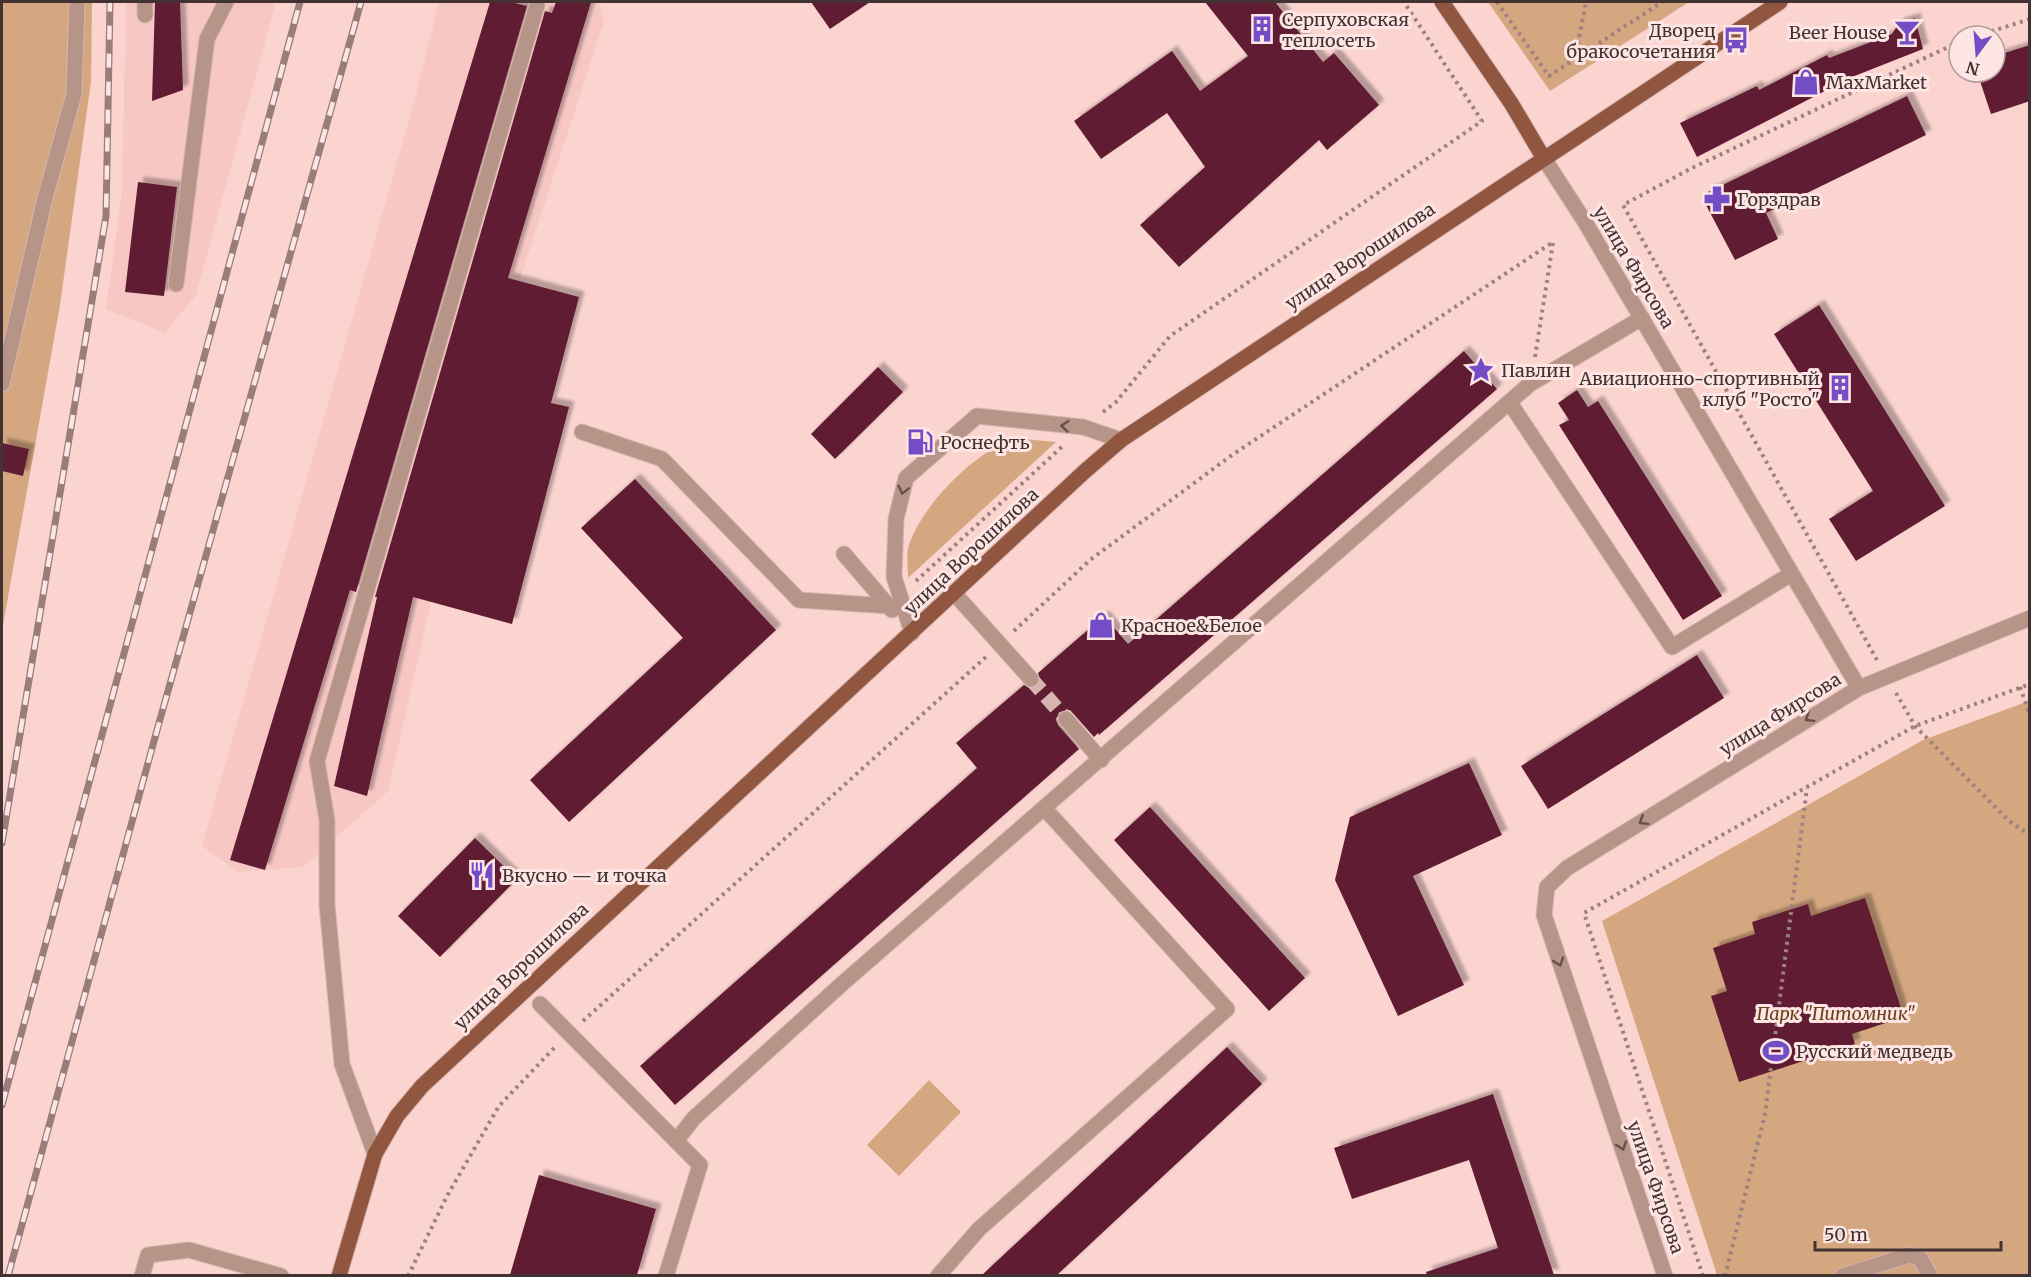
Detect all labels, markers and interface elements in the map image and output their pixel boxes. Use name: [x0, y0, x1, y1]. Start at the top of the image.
place label: Серпуховская теплосеть: [1282, 8, 1409, 52]
building icon: Серпуховская теплосеть: [1247, 14, 1277, 44]
bar icon: Beer House: [1892, 17, 1922, 47]
place label: Дворец бракосочетания: [1567, 19, 1716, 63]
place label: Beer House: [1789, 21, 1887, 44]
north arrow: [1947, 24, 2007, 84]
bus stop icon: Дворец бракосочетания: [1721, 25, 1751, 55]
text: N: [1964, 57, 1982, 80]
shop icon: MaxMarket: [1791, 67, 1821, 97]
place label: MaxMarket: [1826, 71, 1927, 94]
pharmacy icon: Горздрав: [1702, 184, 1732, 214]
place label: Горздрав: [1737, 188, 1821, 211]
street label: улица Ворошилова: [1281, 197, 1440, 315]
street label: улица Фирсова: [1588, 202, 1680, 333]
place icon: Павлин: [1466, 355, 1496, 385]
place label: Павлин: [1501, 359, 1571, 382]
place label: Авиационно-спортивный клуб "Росто": [1578, 367, 1820, 411]
building icon: Авиационно-спортивный клуб "Росто": [1825, 373, 1855, 403]
one-way arrow: [1060, 420, 1069, 433]
fuel station icon: Роснефть: [905, 427, 935, 457]
place label: Роснефть: [940, 431, 1030, 454]
street label: улица Ворошилова: [899, 482, 1043, 619]
one-way arrow: [897, 485, 910, 495]
shop icon: Красное&Белое: [1086, 610, 1116, 640]
place label: Красное&Белое: [1121, 614, 1262, 637]
street label: улица Фирсова: [1715, 667, 1845, 761]
one-way arrow: [1805, 711, 1815, 723]
one-way arrow: [1639, 813, 1650, 824]
restaurant icon: Вкусно — и точка: [467, 860, 497, 890]
place label: Вкусно — и точка: [502, 864, 667, 887]
street label: улица Ворошилова: [449, 897, 593, 1034]
one-way arrow: [1552, 956, 1565, 967]
park label: Парк "Питомник": [1757, 1002, 1916, 1025]
sports icon: Русский медведь: [1761, 1036, 1791, 1066]
place label: Русский медведь: [1796, 1040, 1953, 1063]
street label: улица Фирсова: [1623, 1118, 1690, 1257]
one-way arrow: [1614, 1141, 1627, 1151]
scale bar: [1815, 1214, 2001, 1252]
text: 50 m: [1824, 1223, 1868, 1246]

